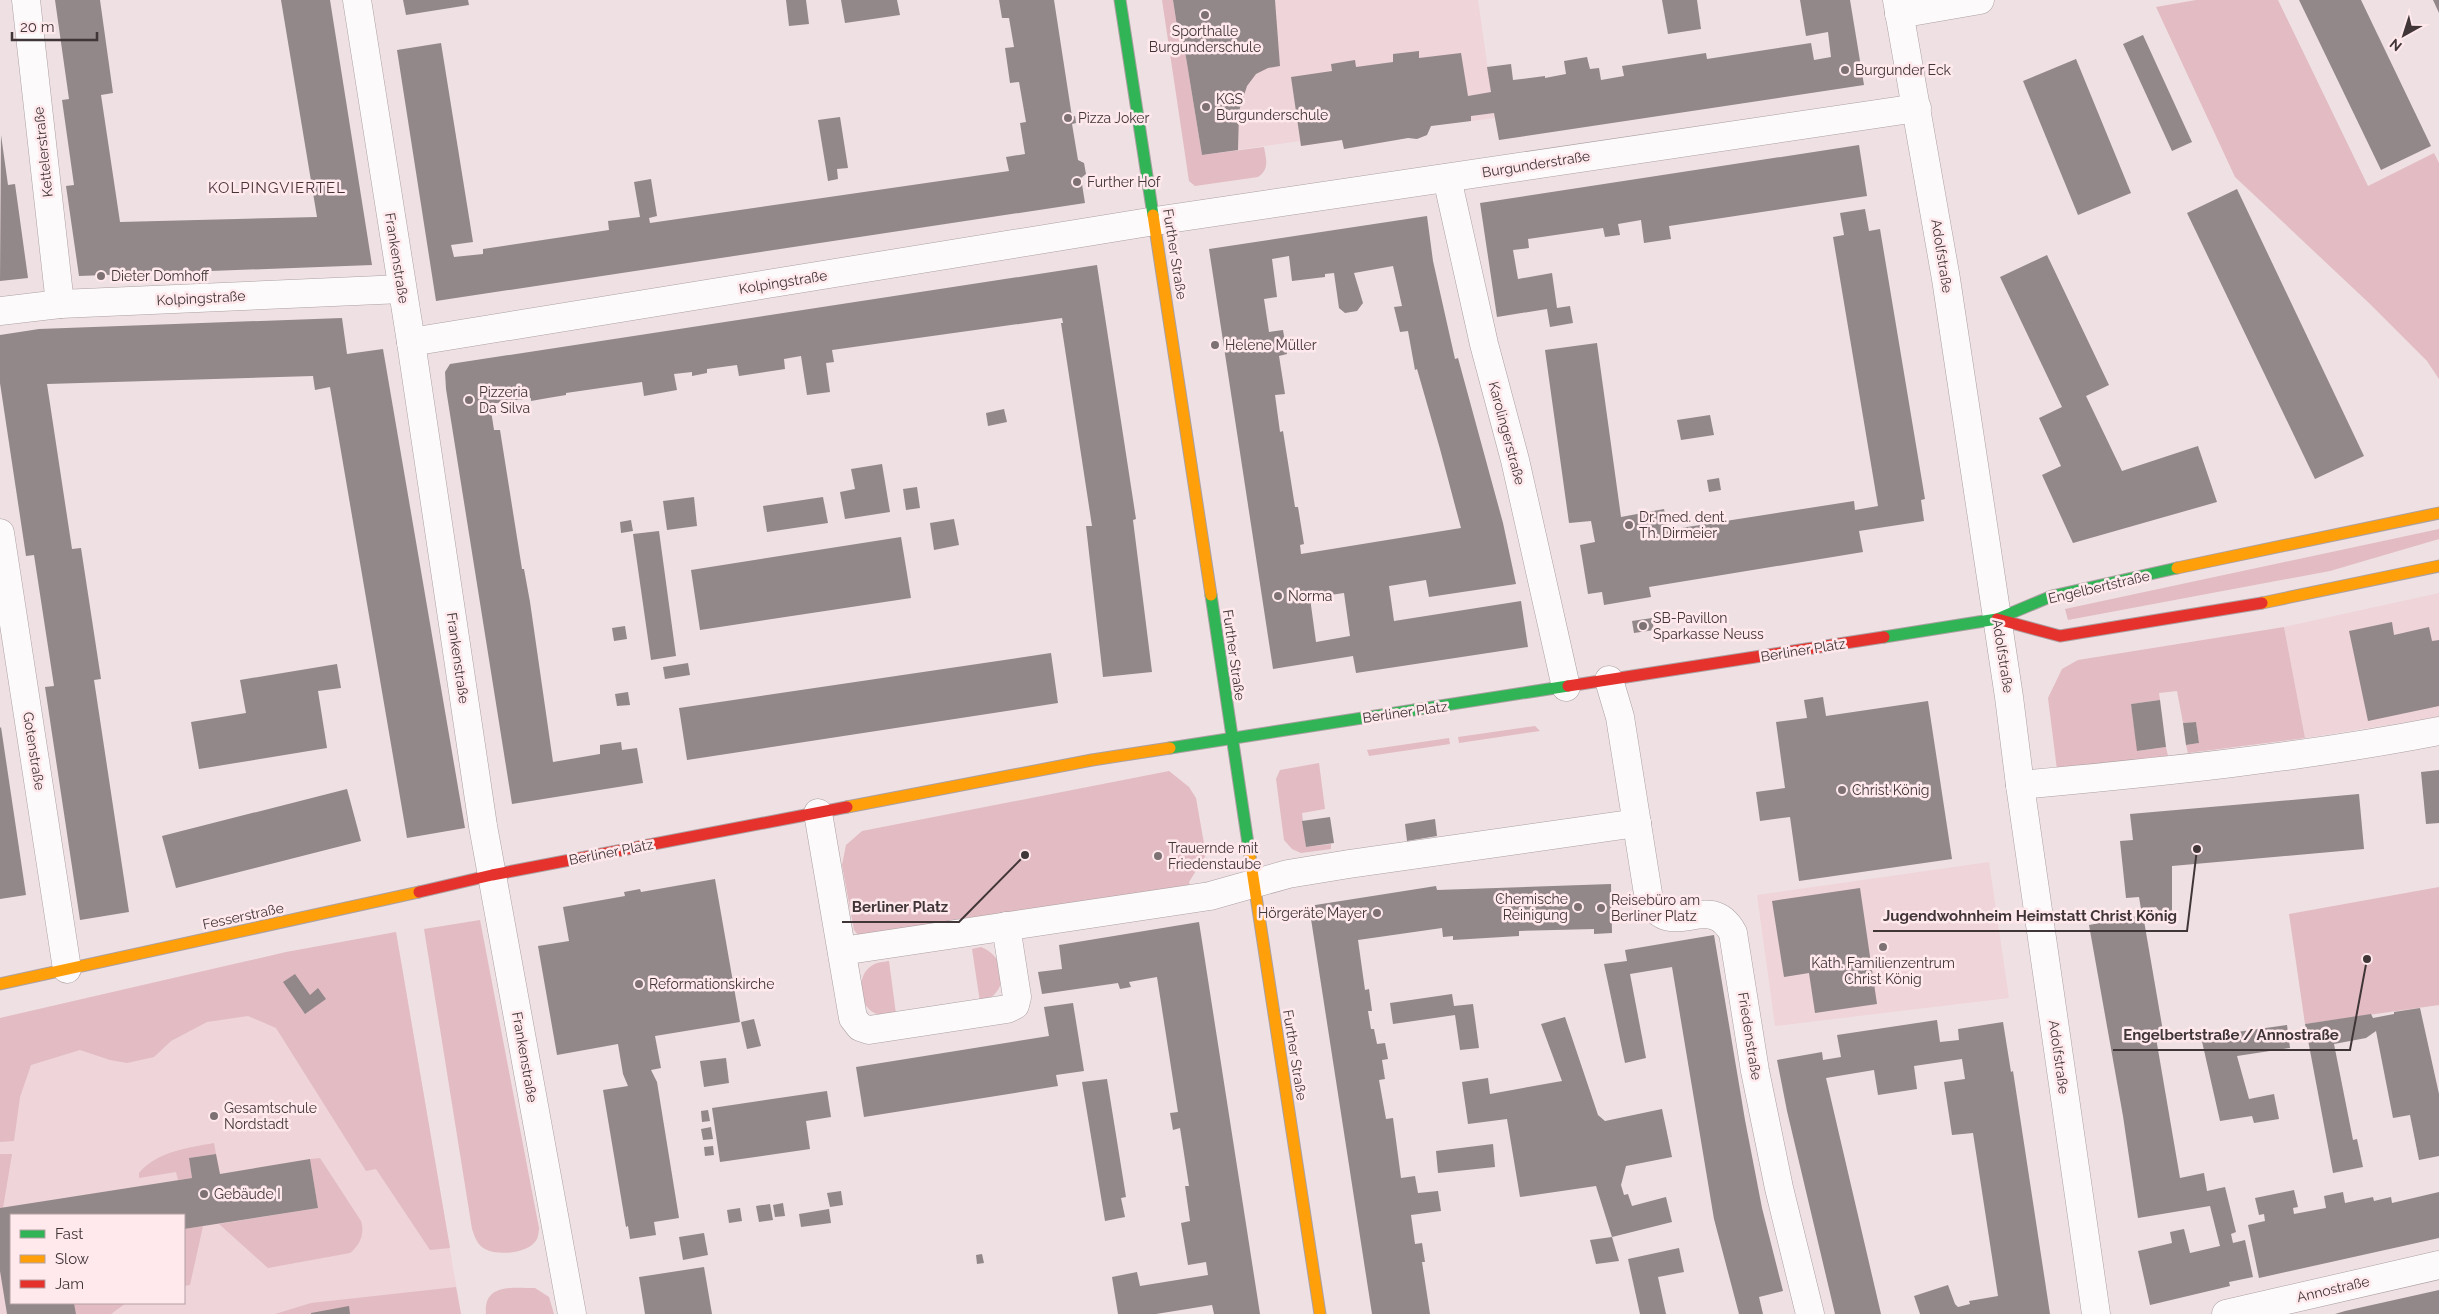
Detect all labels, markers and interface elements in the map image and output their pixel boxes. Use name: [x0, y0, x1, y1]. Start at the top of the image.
marker: Sporthalle Burgunderschule: [1199, 9, 1211, 21]
scale bar: [12, 10, 98, 42]
north arrow: [2379, 10, 2429, 60]
text: 20 m: [20, 18, 55, 36]
place label: Sporthalle Burgunderschule: [1149, 23, 1261, 55]
text: N: [2387, 36, 2405, 55]
place label: Burgunder Eck: [1855, 62, 1952, 78]
marker: Burgunder Eck: [1839, 64, 1851, 76]
place label: KGS Burgunderschule: [1216, 91, 1328, 123]
marker: KGS Burgunderschule: [1200, 101, 1212, 113]
street label: Kettelerstraße: [30, 106, 56, 198]
place label: Pizza Joker: [1078, 110, 1150, 126]
marker: Pizza Joker: [1062, 112, 1074, 124]
street label: Burgunderstraße: [1481, 148, 1591, 180]
place label: Further Hof: [1087, 174, 1162, 190]
marker: Further Hof: [1071, 176, 1083, 188]
district label: KOLPINGVIERTEL: [208, 179, 346, 197]
street label: Further Straße: [1160, 207, 1190, 301]
street label: Frankenstraße: [382, 211, 412, 305]
street label: Adolfstraße: [1928, 218, 1956, 294]
street label: Kolpingstraße: [738, 267, 828, 297]
place label: Dieter Domhoff: [111, 268, 210, 284]
marker: Dieter Domhoff: [95, 270, 107, 282]
street label: Kolpingstraße: [156, 288, 246, 308]
place label: Helene Müller: [1225, 337, 1317, 353]
marker: Helene Müller: [1209, 339, 1221, 351]
street label: Karolingerstraße: [1486, 380, 1528, 486]
place label: Pizzeria Da Silva: [479, 384, 530, 416]
marker: Pizzeria Da Silva: [463, 394, 475, 406]
place label: Dr. med. dent. Th. Dirmeier: [1639, 509, 1727, 541]
marker: Dr. med. dent. Th. Dirmeier: [1623, 519, 1635, 531]
street label: Engelbertstraße: [2047, 568, 2151, 606]
place label: Norma: [1288, 588, 1332, 604]
marker: Norma: [1272, 590, 1284, 602]
street label: Further Straße: [1220, 608, 1248, 702]
place label: SB-Pavillon Sparkasse Neuss: [1653, 610, 1764, 642]
street label: Frankenstraße: [444, 611, 472, 705]
street label: Adolfstraße: [1989, 618, 2017, 694]
marker: SB-Pavillon Sparkasse Neuss: [1637, 620, 1649, 632]
street label: Berliner Platz: [1760, 635, 1847, 665]
street label: Berliner Platz: [1362, 698, 1449, 726]
street label: Gotenstraße: [20, 711, 48, 791]
place label: Christ König: [1852, 782, 1930, 798]
marker: Christ König: [1836, 784, 1848, 796]
street label: Berliner Platz: [567, 836, 655, 868]
place label: Trauernde mit Friedenstaube: [1168, 840, 1261, 872]
marker: Trauernde mit Friedenstaube: [1152, 850, 1164, 862]
place label: Chemische Reinigung: [1495, 891, 1568, 923]
callout: Berliner Platz: [842, 892, 959, 922]
place label: Reisebüro am Berliner Platz: [1611, 892, 1700, 924]
text: Berliner Platz: [852, 898, 948, 916]
street label: Fesserstraße: [201, 900, 285, 932]
marker: Chemische Reinigung: [1572, 901, 1584, 913]
callout: Jugendwohnheim Heimstatt Christ König: [1873, 901, 2187, 931]
marker: Reisebüro am Berliner Platz: [1595, 902, 1607, 914]
place label: Hörgeräte Mayer: [1258, 905, 1367, 921]
marker: Hörgeräte Mayer: [1371, 907, 1383, 919]
text: Jugendwohnheim Heimstatt Christ König: [1883, 907, 2177, 925]
marker: Kath. Familienzentrum Christ König: [1877, 941, 1889, 953]
place label: Kath. Familienzentrum Christ König: [1811, 955, 1955, 987]
place label: Reformationskirche: [649, 976, 774, 992]
marker: Reformationskirche: [633, 978, 645, 990]
street label: Friedenstraße: [1735, 991, 1765, 1081]
street label: Further Straße: [1280, 1008, 1310, 1102]
street label: Frankenstraße: [509, 1010, 541, 1104]
street label: Adolfstraße: [2046, 1019, 2072, 1095]
callout: Engelbertstraße / Annostraße: [2113, 1020, 2350, 1050]
text: Engelbertstraße / Annostraße: [2123, 1026, 2339, 1044]
place label: Gesamtschule Nordstadt: [224, 1100, 317, 1132]
marker: Gesamtschule Nordstadt: [208, 1110, 220, 1122]
place label: Gebäude I: [214, 1186, 281, 1202]
marker: Gebäude I: [198, 1188, 210, 1200]
legend: [10, 1214, 185, 1304]
text: Fast: [55, 1225, 83, 1243]
text: Slow: [55, 1250, 89, 1268]
street label: Annostraße: [2295, 1273, 2371, 1305]
text: Jam: [55, 1275, 84, 1293]

